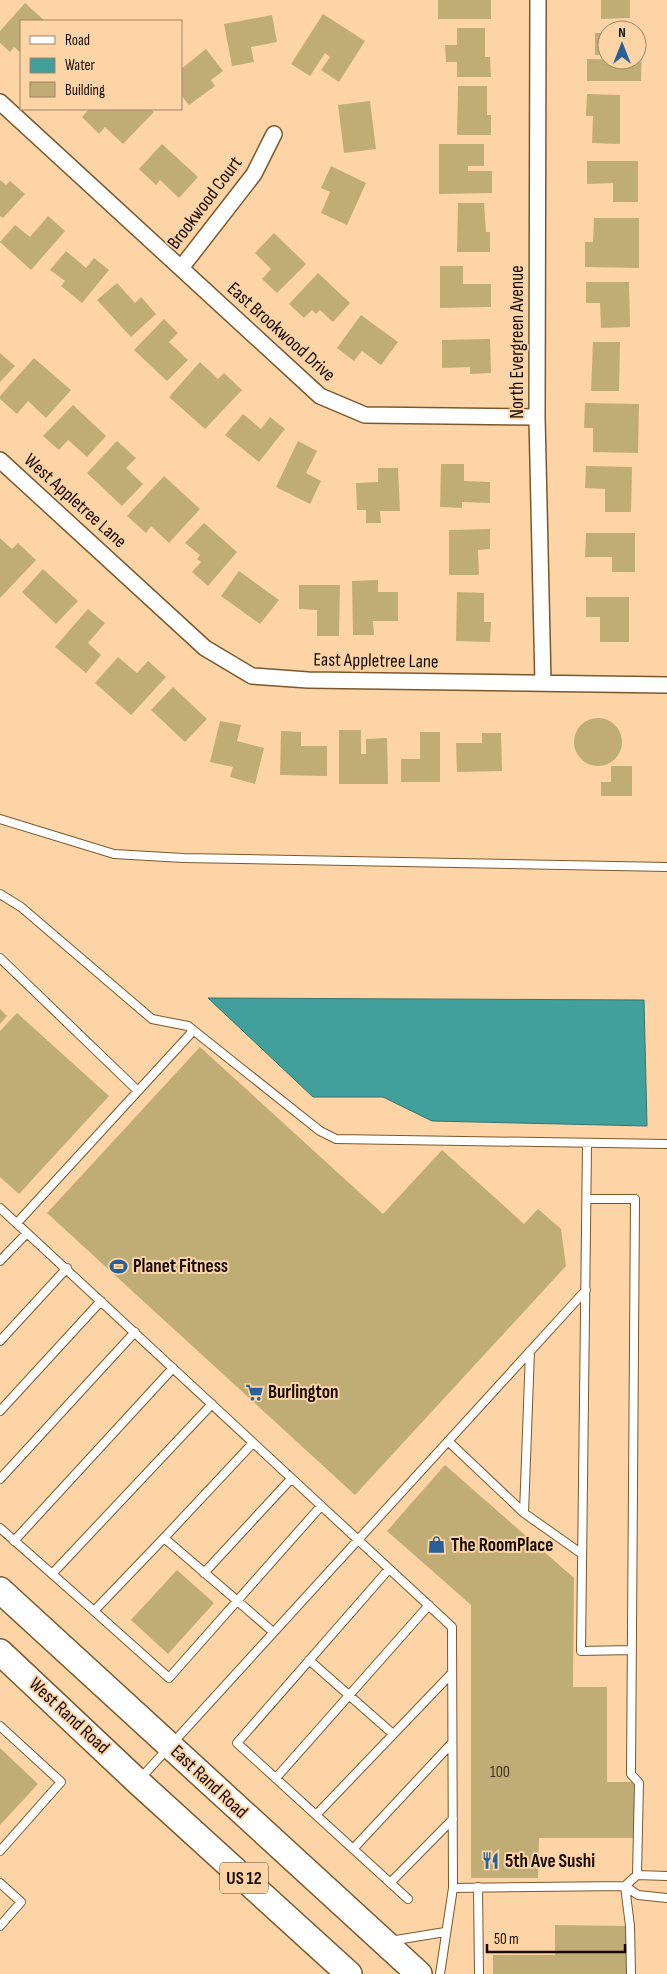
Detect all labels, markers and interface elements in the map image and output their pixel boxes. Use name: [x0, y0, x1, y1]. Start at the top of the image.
legend: [20, 20, 182, 110]
north arrow: [597, 20, 647, 70]
text: N: [618, 24, 626, 41]
text: Road: [65, 31, 90, 50]
text: Water: [65, 56, 96, 75]
text: Building: [65, 81, 105, 100]
street label: Brookwood Court: [163, 152, 247, 254]
street label: North Evergreen Avenue: [506, 265, 529, 419]
street label: East Brookwood Drive: [222, 277, 340, 387]
street label: West Appletree Lane: [19, 449, 131, 553]
street label: East Appletree Lane: [313, 648, 439, 674]
place label: Planet Fitness: [133, 1255, 228, 1278]
sports icon: Planet Fitness: [109, 1256, 129, 1276]
place label: Burlington: [268, 1381, 338, 1404]
supermarket icon: Burlington: [244, 1382, 264, 1402]
place label: The RoomPlace: [451, 1534, 553, 1557]
shop icon: The RoomPlace: [427, 1535, 447, 1555]
street label: West Rand Road: [24, 1673, 114, 1759]
street label: East Rand Road: [166, 1740, 252, 1824]
house number: 100: [490, 1763, 510, 1782]
place label: 5th Ave Sushi: [505, 1850, 595, 1873]
restaurant icon: 5th Ave Sushi: [481, 1851, 501, 1871]
road number: US 12: [220, 1862, 268, 1894]
scale bar: [487, 1922, 624, 1954]
text: 50 m: [494, 1930, 519, 1949]

